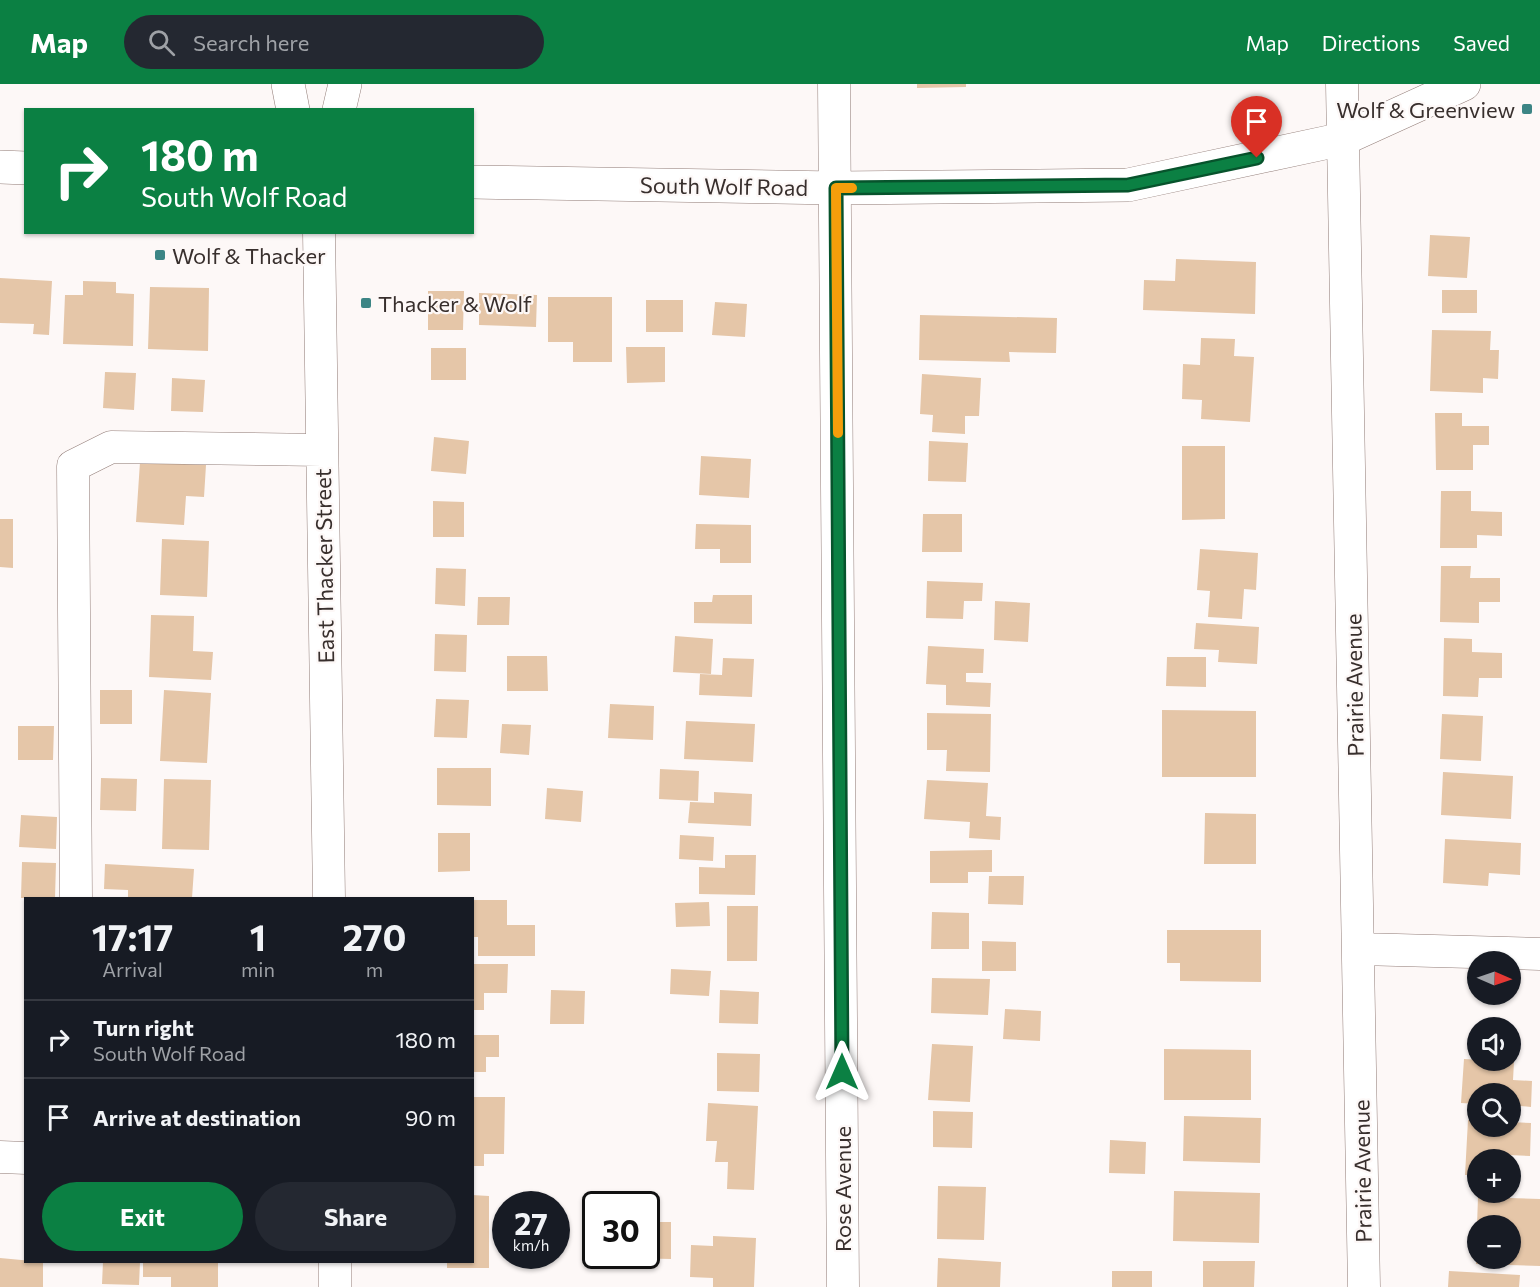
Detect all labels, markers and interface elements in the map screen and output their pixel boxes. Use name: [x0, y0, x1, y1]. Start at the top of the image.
search box: [124, 15, 544, 69]
text: Map: [30, 25, 88, 59]
icon: search: [145, 26, 178, 59]
text: Search here: [193, 29, 309, 56]
text: Map: [1246, 30, 1289, 55]
text: Directions: [1322, 30, 1420, 55]
text: Saved: [1453, 30, 1510, 55]
pin: [1231, 96, 1282, 158]
place label: Wolf & Greenview: [1336, 96, 1515, 123]
marker: Wolf & Greenview: [1520, 102, 1534, 116]
icon: arrive: [1240, 105, 1273, 138]
text: 180 m: [141, 128, 259, 180]
icon: right: [42, 132, 120, 210]
street label: South Wolf Road: [640, 171, 808, 201]
text: South Wolf Road: [141, 180, 347, 213]
place label: Wolf & Thacker: [172, 242, 326, 269]
marker: Wolf & Thacker: [153, 248, 167, 262]
place label: Thacker & Wolf: [378, 290, 532, 317]
marker: Thacker & Wolf: [359, 296, 373, 310]
street label: East Thacker Street: [309, 468, 339, 664]
street label: Prairie Avenue: [1339, 613, 1369, 757]
text: 17:17: [92, 914, 173, 958]
text: 1: [250, 914, 266, 958]
text: 270: [343, 914, 406, 958]
north arrow: [1467, 951, 1521, 1005]
map controls: [1467, 951, 1521, 1269]
text: Arrival: [102, 957, 163, 981]
text: min: [241, 957, 275, 981]
text: m: [366, 957, 383, 981]
text: Turn right: [93, 1014, 194, 1041]
button: sound: [1467, 1017, 1521, 1071]
icon: right: [42, 1023, 75, 1056]
text: 180 m: [395, 1026, 456, 1053]
position arrow: [810, 1040, 874, 1104]
text: South Wolf Road: [93, 1041, 246, 1065]
button: search: [1467, 1083, 1521, 1137]
street label: Prairie Avenue: [1347, 1099, 1377, 1243]
icon: arrive: [42, 1101, 75, 1134]
text: Arrive at destination: [93, 1104, 301, 1131]
text: 90 m: [405, 1104, 456, 1131]
street label: Rose Avenue: [829, 1126, 856, 1252]
button: +: [1467, 1149, 1521, 1203]
button: Exit: [42, 1182, 243, 1251]
button: Share: [255, 1182, 456, 1251]
speed limit sign: 30: [582, 1191, 660, 1269]
text: 27: [514, 1204, 548, 1241]
button: −: [1467, 1215, 1521, 1269]
text: km/h: [513, 1236, 549, 1254]

